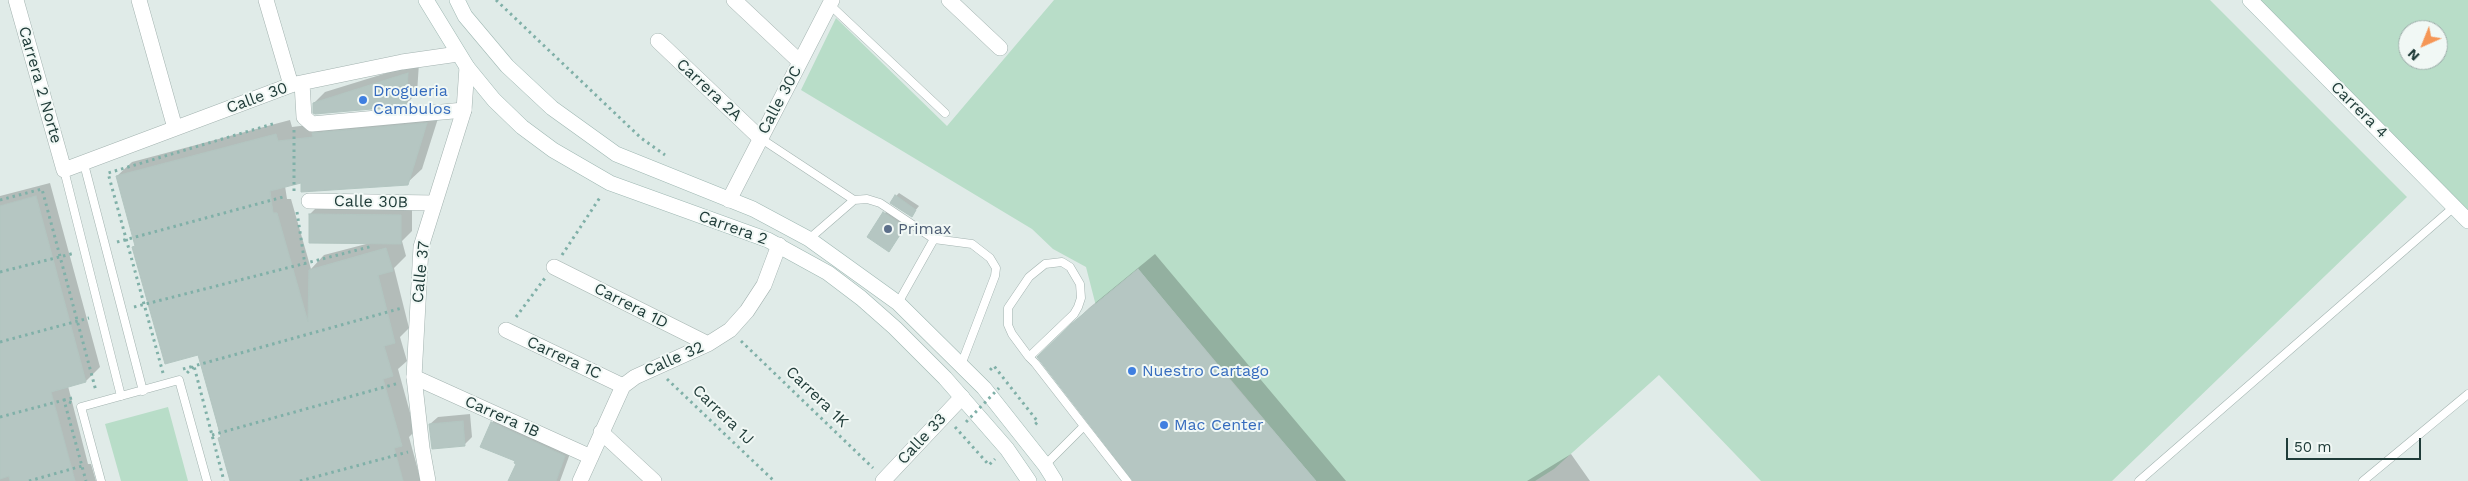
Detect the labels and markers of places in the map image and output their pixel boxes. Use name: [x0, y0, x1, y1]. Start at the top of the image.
place label: Drogueria Cambulos: [373, 81, 451, 119]
marker: Drogueria Cambulos: [357, 94, 369, 106]
place label: Primax: [898, 219, 951, 239]
marker: Primax: [882, 223, 894, 235]
place label: Nuestro Cartago: [1142, 361, 1269, 381]
marker: Nuestro Cartago: [1126, 365, 1138, 377]
place label: Mac Center: [1174, 415, 1264, 435]
marker: Mac Center: [1158, 419, 1170, 431]

